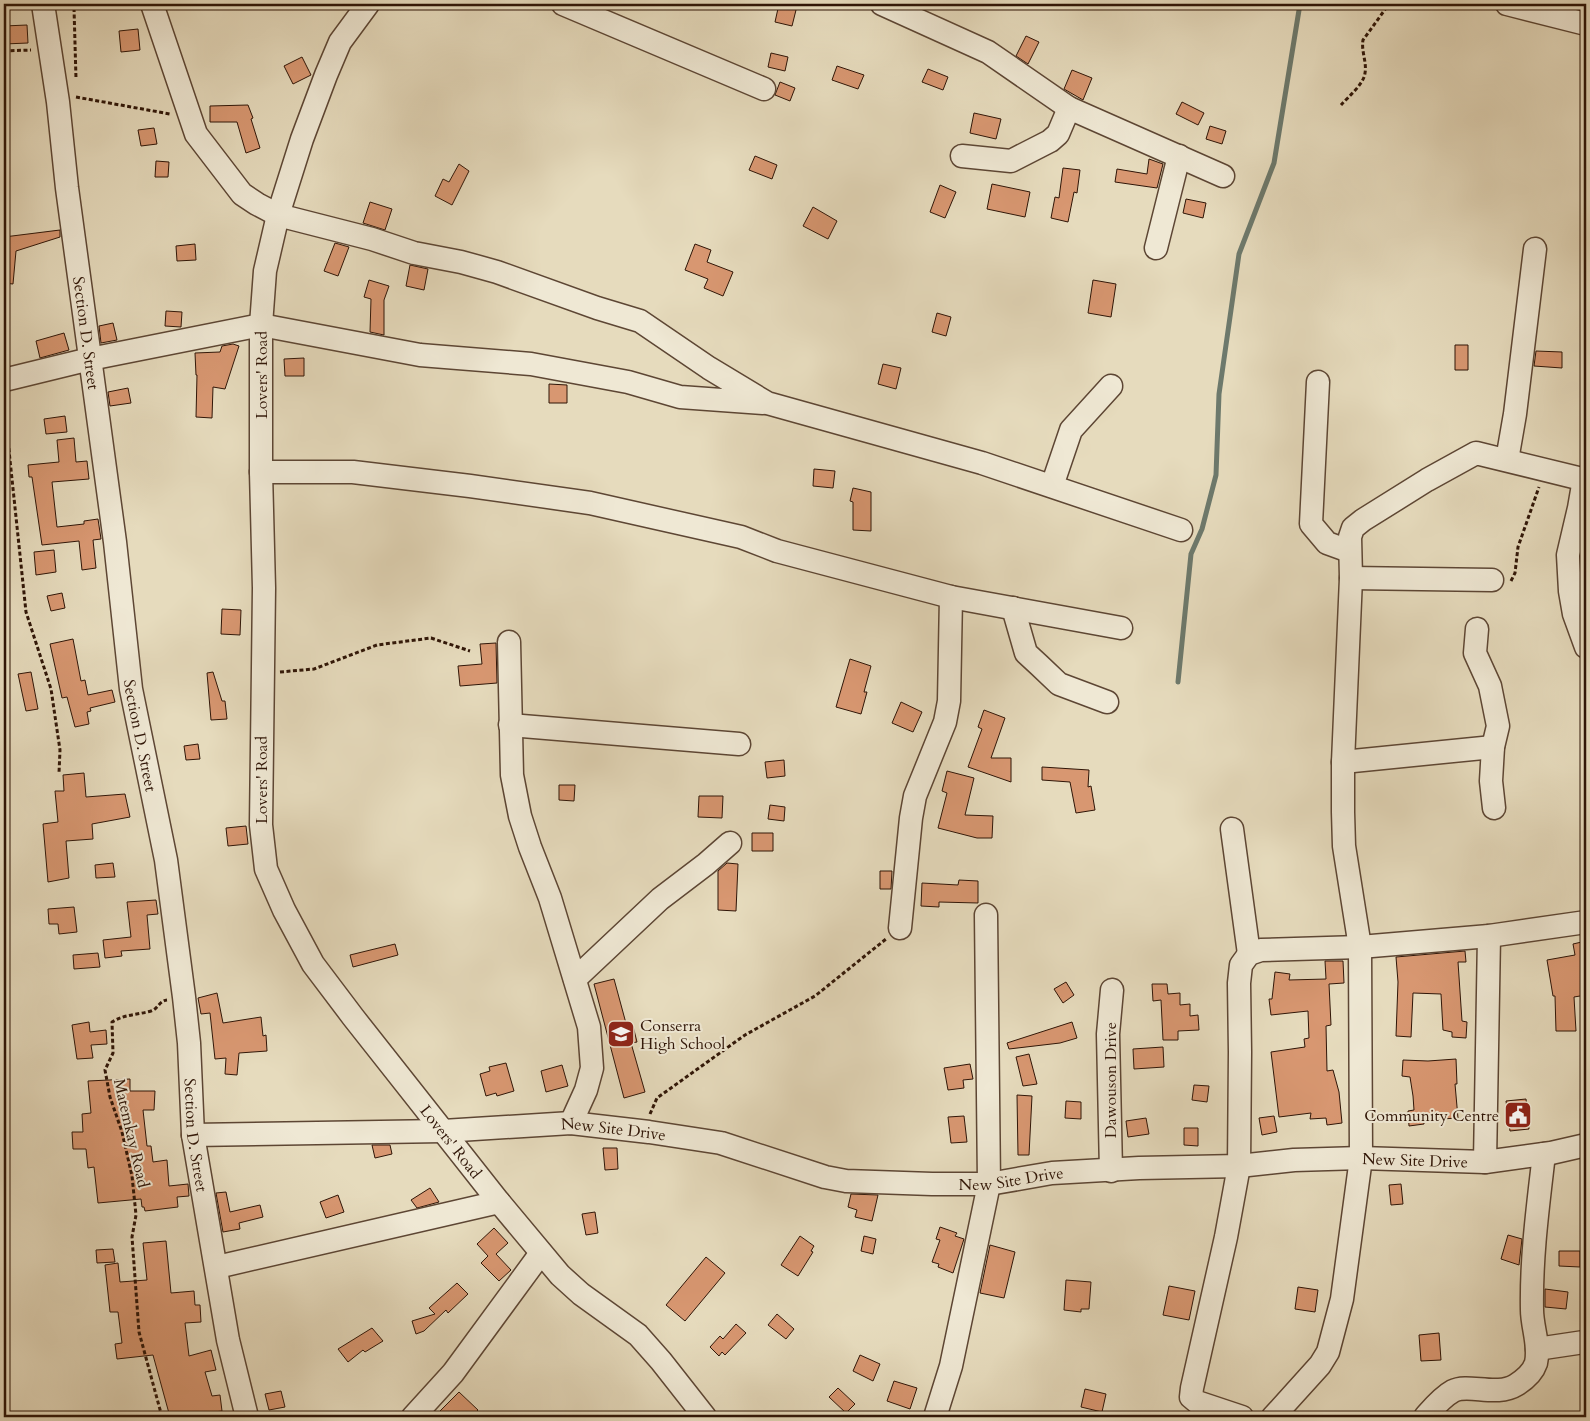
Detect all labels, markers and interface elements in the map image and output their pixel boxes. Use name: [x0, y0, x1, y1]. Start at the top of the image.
street label: Section D. Street: [67, 275, 104, 391]
street label: Lovers' Road: [251, 331, 273, 419]
street label: Section D. Street: [118, 678, 162, 794]
street label: Lovers' Road: [251, 736, 273, 824]
place label: Conserra High School: [640, 1015, 725, 1055]
school or university icon: Conserra High School: [606, 1019, 636, 1049]
street label: Dawouson Drive: [1100, 1022, 1122, 1138]
street label: Matemkay Road: [108, 1077, 154, 1190]
street label: Section D. Street: [179, 1078, 212, 1193]
public building icon: Community Centre: [1503, 1100, 1533, 1130]
street label: Lovers' Road: [414, 1101, 487, 1184]
place label: Community Centre: [1364, 1105, 1499, 1127]
street label: New Site Drive: [560, 1113, 667, 1146]
street label: New Site Drive: [1362, 1148, 1468, 1173]
street label: New Site Drive: [959, 1162, 1064, 1196]

